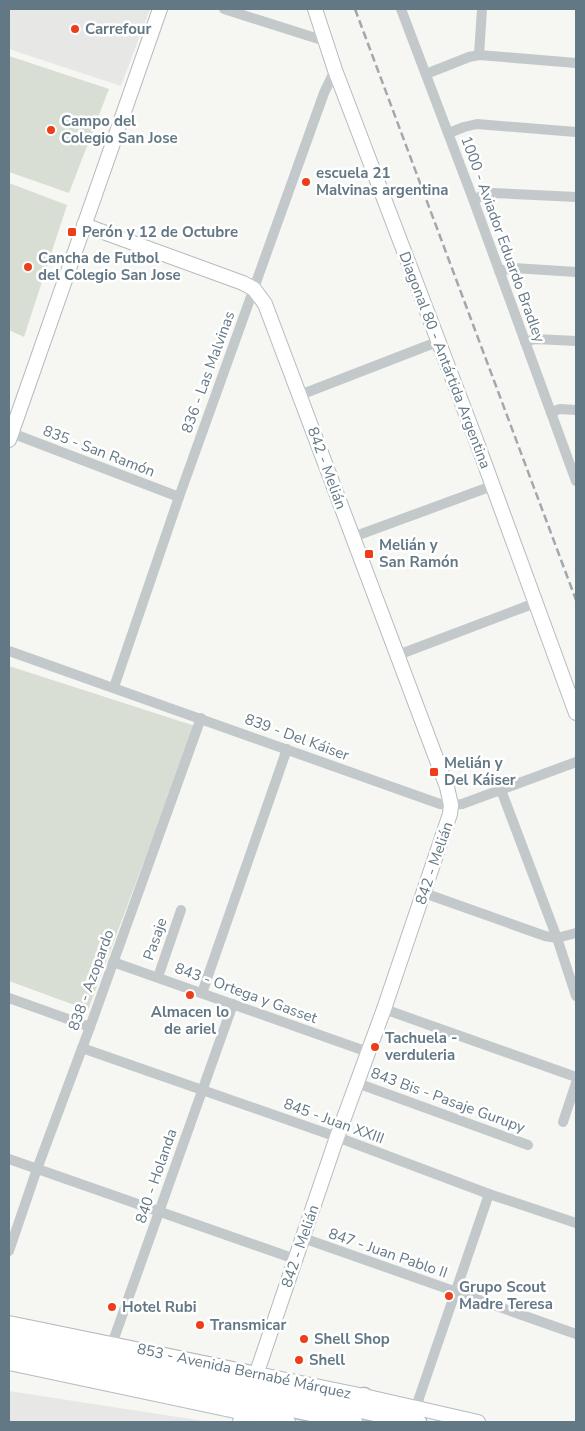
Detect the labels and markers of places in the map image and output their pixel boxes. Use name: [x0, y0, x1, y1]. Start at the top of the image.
place label: Carrefour: [85, 19, 151, 39]
marker: Carrefour: [69, 23, 81, 35]
place label: Campo del Colegio San Jose: [61, 111, 178, 148]
marker: Campo del Colegio San Jose: [45, 124, 57, 136]
place label: escuela 21 Malvinas argentina: [316, 163, 448, 200]
marker: escuela 21 Malvinas argentina: [300, 176, 312, 188]
place label: Perón y 12 de Octubre: [82, 222, 238, 242]
marker: Perón y 12 de Octubre: [66, 226, 78, 238]
place label: Cancha de Futbol del Colegio San Jose: [38, 248, 181, 285]
marker: Cancha de Futbol del Colegio San Jose: [22, 261, 34, 273]
place label: Melián y San Ramón: [379, 535, 459, 572]
marker: Melián y San Ramón: [363, 548, 375, 560]
place label: Melián y Del Káiser: [444, 753, 516, 790]
marker: Melián y Del Káiser: [428, 766, 440, 778]
marker: Almacen lo de ariel: [184, 989, 196, 1001]
place label: Almacen lo de ariel: [151, 1002, 230, 1039]
place label: Tachuela - verduleria: [384, 1028, 458, 1065]
marker: Tachuela - verduleria: [369, 1041, 381, 1053]
place label: Grupo Scout Madre Teresa: [459, 1277, 553, 1314]
marker: Grupo Scout Madre Teresa: [443, 1290, 455, 1302]
place label: Hotel Rubi: [122, 1297, 197, 1317]
marker: Hotel Rubi: [106, 1301, 118, 1313]
place label: Transmicar: [210, 1315, 286, 1335]
marker: Transmicar: [194, 1319, 206, 1331]
place label: Shell Shop: [314, 1329, 390, 1349]
marker: Shell Shop: [298, 1333, 310, 1345]
place label: Shell: [309, 1350, 345, 1370]
marker: Shell: [293, 1354, 305, 1366]

